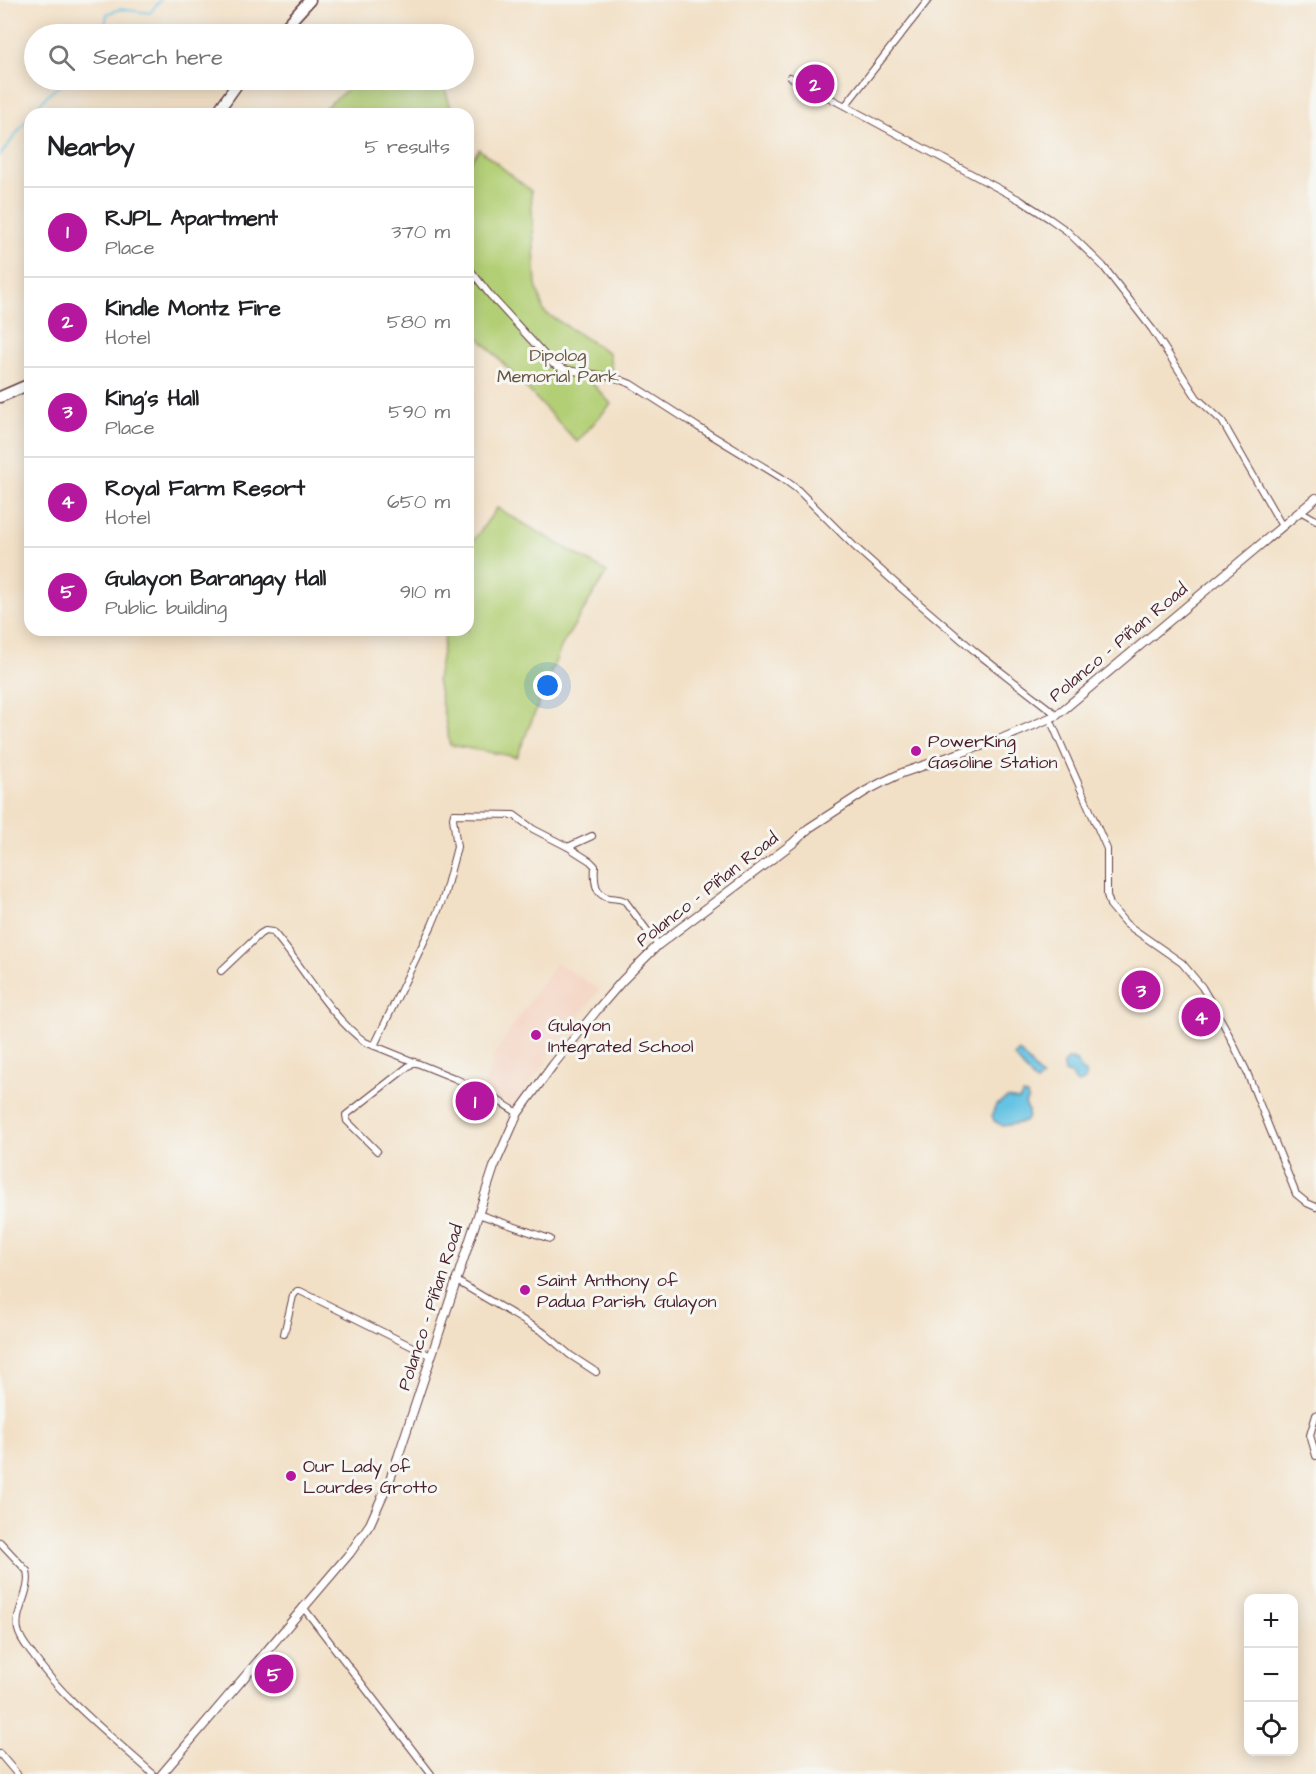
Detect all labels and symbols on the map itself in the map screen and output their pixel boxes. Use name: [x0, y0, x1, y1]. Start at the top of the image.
pin: 2: [796, 62, 834, 106]
park label: Dipolog Memorial Park: [497, 343, 619, 389]
street label: Polanco - Piñan Road: [1044, 577, 1193, 708]
your location: [533, 671, 562, 700]
place label: PowerKing Gasoline Station: [928, 729, 1057, 775]
marker: PowerKing Gasoline Station: [909, 744, 923, 758]
street label: Polanco - Piñan Road: [631, 826, 784, 953]
pin: 3: [1122, 968, 1160, 1012]
pin: 4: [1182, 994, 1220, 1040]
place label: Gulayon Integrated School: [548, 1013, 694, 1060]
marker: Gulayon Integrated School: [529, 1028, 543, 1042]
pin: 1: [456, 1078, 494, 1124]
street label: Polanco - Piñan Road: [392, 1221, 469, 1394]
place label: Saint Anthony of Padua Parish, Gulayon: [537, 1268, 717, 1315]
marker: Saint Anthony of Padua Parish, Gulayon: [518, 1283, 532, 1297]
place label: Our Lady of Lourdes Grotto: [303, 1454, 437, 1500]
marker: Our Lady of Lourdes Grotto: [284, 1469, 298, 1483]
pin: 5: [254, 1652, 294, 1696]

